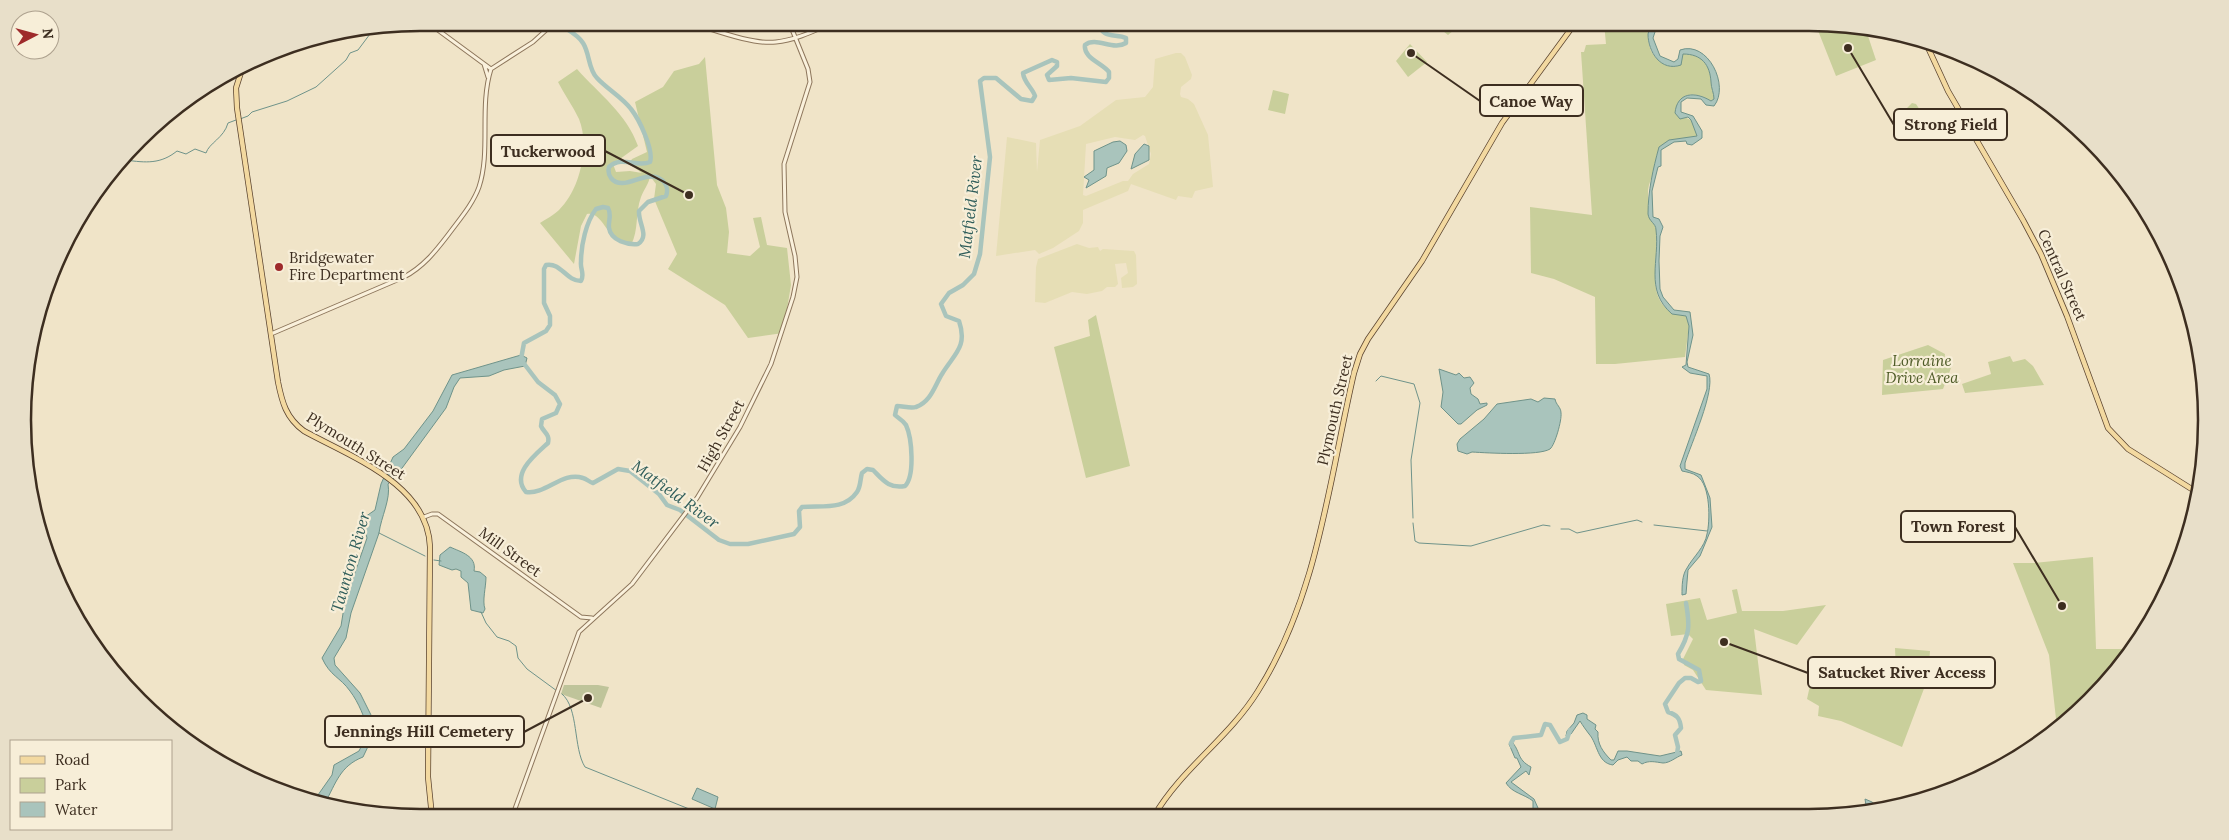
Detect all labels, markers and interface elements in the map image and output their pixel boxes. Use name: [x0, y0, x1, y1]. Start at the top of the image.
north arrow: [10, 10, 60, 60]
text: N: [38, 27, 57, 40]
callout: Canoe Way: [1480, 85, 1583, 116]
text: Canoe Way: [1489, 91, 1573, 111]
callout: Strong Field: [1894, 109, 2007, 140]
text: Strong Field: [1904, 114, 1998, 134]
callout: Tuckerwood: [491, 135, 605, 166]
text: Tuckerwood: [501, 141, 596, 161]
water label: Matfield River: [954, 154, 986, 259]
street label: Central Street: [2034, 226, 2091, 324]
place label: Bridgewater Fire Department: [289, 248, 405, 284]
marker: Bridgewater Fire Department: [273, 261, 285, 273]
park label: Lorraine Drive Area: [1885, 351, 1959, 387]
street label: Plymouth Street: [1313, 352, 1357, 467]
street label: High Street: [693, 396, 748, 475]
street label: Plymouth Street: [303, 407, 410, 484]
water label: Matfield River: [628, 456, 724, 533]
water label: Taunton River: [326, 509, 374, 615]
callout: Town Forest: [1901, 511, 2015, 542]
text: Town Forest: [1911, 516, 2005, 536]
street label: Mill Street: [475, 523, 545, 581]
callout: Satucket River Access: [1808, 657, 1995, 688]
text: Satucket River Access: [1818, 662, 1986, 682]
callout: Jennings Hill Cemetery: [325, 716, 524, 747]
text: Jennings Hill Cemetery: [334, 721, 514, 741]
legend: [10, 740, 172, 830]
text: Road: [55, 750, 90, 769]
text: Park: [55, 775, 86, 794]
text: Water: [55, 800, 98, 819]

